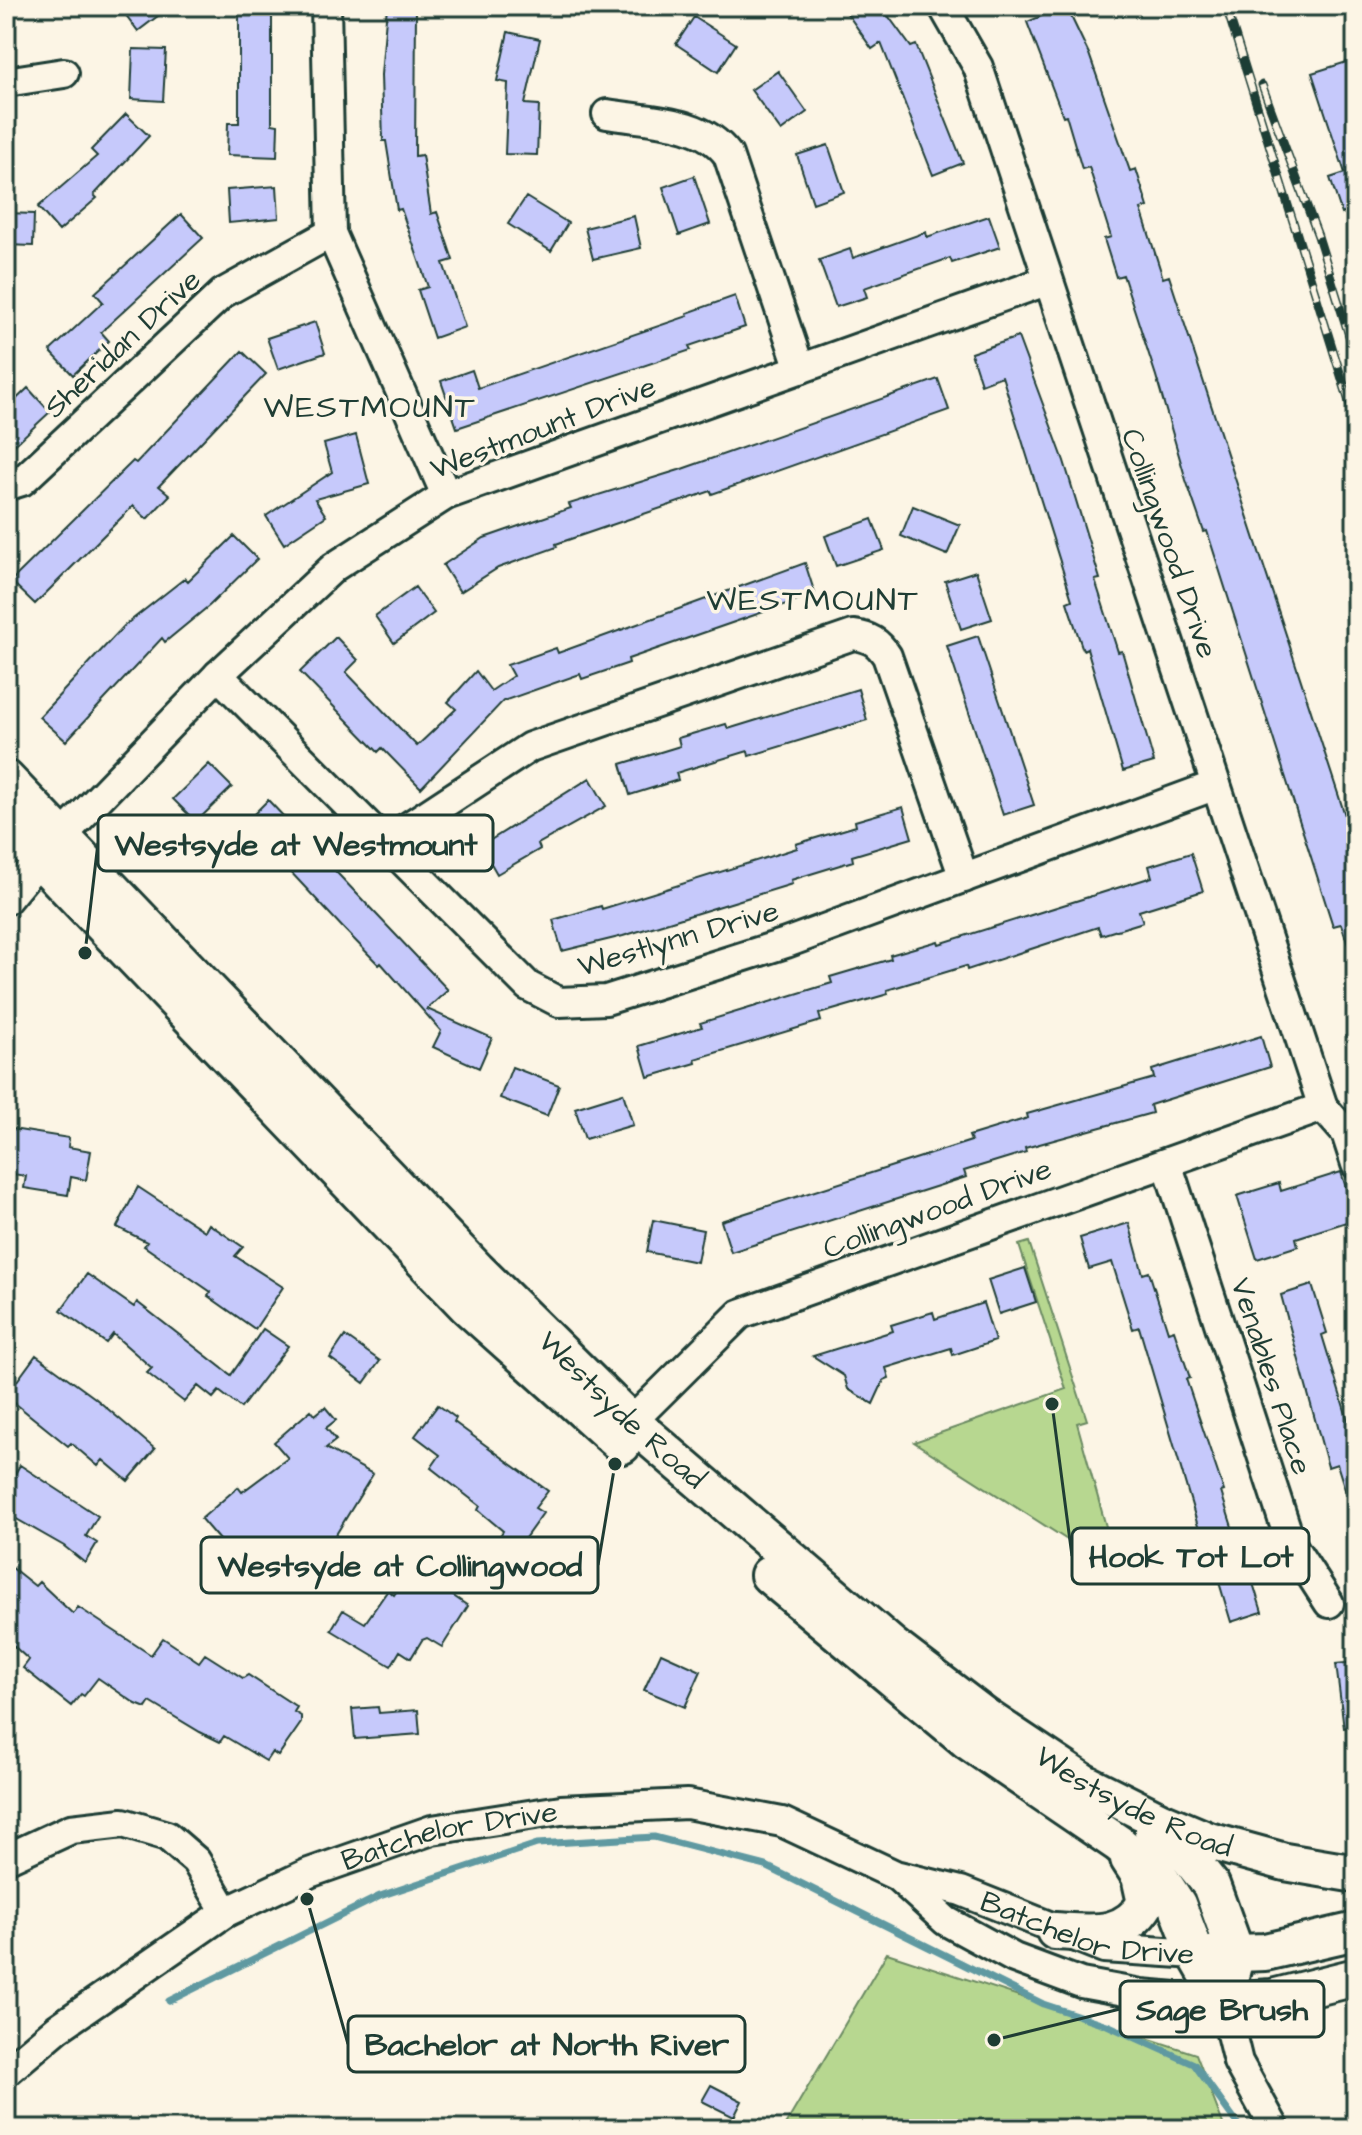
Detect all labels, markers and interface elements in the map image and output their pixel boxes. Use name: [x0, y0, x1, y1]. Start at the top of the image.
street label: Sheridan Drive: [35, 260, 211, 428]
street label: Westmount Drive: [424, 366, 662, 490]
district label: WESTMOUNT: [263, 385, 477, 430]
street label: Collingwood Drive: [1109, 423, 1228, 664]
district label: WESTMOUNT: [706, 578, 920, 623]
callout: Westsyde at Westmount: [98, 815, 493, 871]
text: Westsyde at Westmount: [113, 823, 479, 869]
street label: Westlynn Drive: [573, 890, 784, 989]
street label: Collingwood Drive: [817, 1148, 1058, 1271]
street label: Venables Place: [1219, 1273, 1323, 1480]
street label: Westsyde Road: [528, 1322, 715, 1499]
callout: Hook Tot Lot: [1072, 1528, 1309, 1584]
text: Hook Tot Lot: [1089, 1535, 1294, 1580]
callout: Westsyde at Collingwood: [201, 1537, 598, 1593]
text: Westsyde at Collingwood: [217, 1544, 583, 1590]
street label: Westsyde Road: [1027, 1736, 1237, 1868]
street label: Batchelor Drive: [336, 1791, 560, 1882]
street label: Batchelor Drive: [974, 1881, 1195, 1976]
callout: Sage Brush: [1120, 1981, 1324, 2037]
text: Sage Brush: [1135, 1988, 1309, 2034]
callout: Bachelor at North River: [348, 2016, 745, 2072]
text: Bachelor at North River: [365, 2023, 730, 2068]

